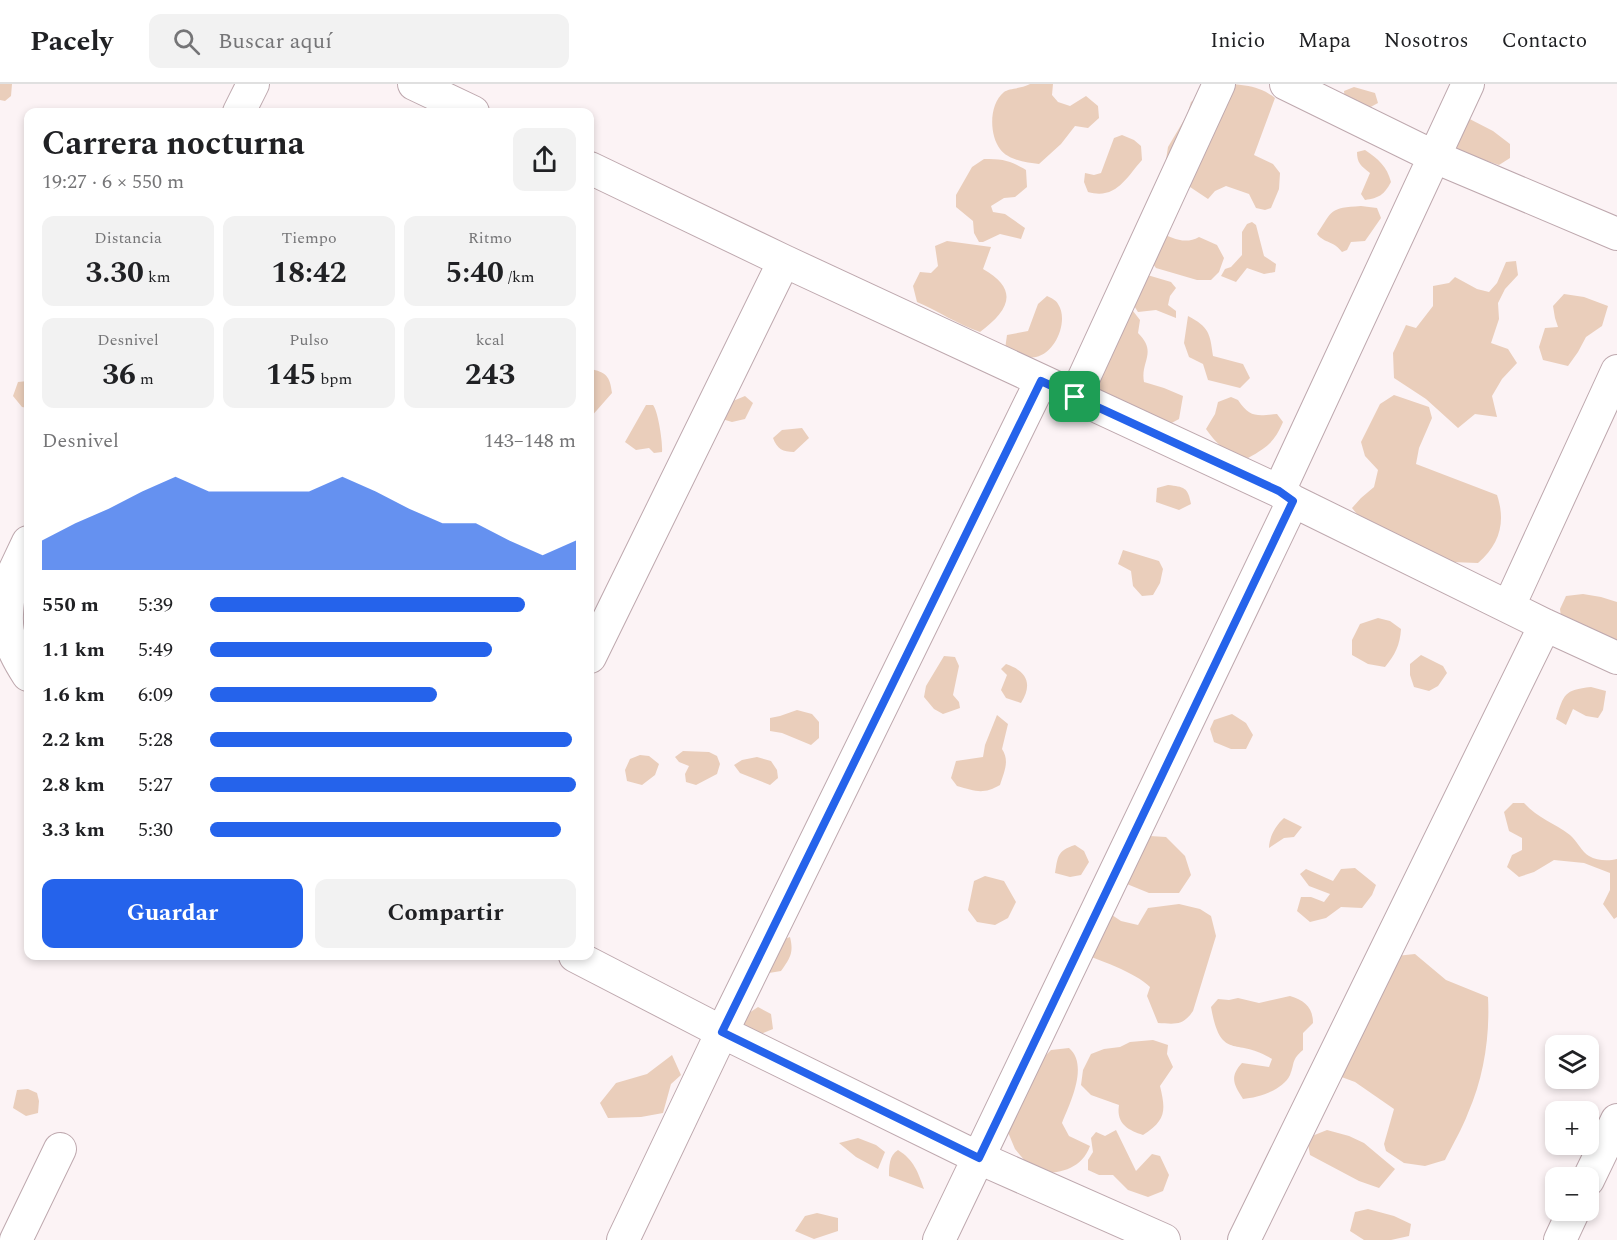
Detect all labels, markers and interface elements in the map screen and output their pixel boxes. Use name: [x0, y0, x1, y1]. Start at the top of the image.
search box: [149, 14, 569, 68]
text: Pacely: [30, 20, 113, 63]
icon: search: [170, 25, 203, 58]
text: Buscar aquí: [218, 25, 332, 58]
text: Inicio: [1210, 25, 1265, 57]
text: Mapa: [1298, 25, 1351, 57]
text: Nosotros: [1384, 25, 1469, 57]
text: Contacto: [1502, 25, 1587, 57]
text: Carrera nocturna: [42, 119, 305, 169]
button: share: [513, 128, 576, 191]
text: 19:27 · 6 × 550 m: [42, 167, 184, 197]
text: Distancia: [94, 226, 162, 250]
text: Tiempo: [281, 226, 337, 250]
text: Ritmo: [468, 226, 512, 250]
text: 3.30: [85, 250, 144, 296]
text: 18:42: [271, 250, 347, 296]
text: 5:40: [445, 250, 504, 296]
text: km: [144, 265, 171, 289]
text: /km: [504, 265, 535, 289]
text: Desnivel: [97, 328, 159, 352]
text: Pulso: [289, 328, 329, 352]
text: kcal: [476, 328, 504, 352]
text: 36: [102, 352, 136, 398]
text: 145: [266, 352, 316, 398]
text: 243: [465, 352, 515, 398]
text: m: [136, 367, 154, 391]
text: bpm: [316, 367, 352, 391]
pin: [1049, 371, 1100, 422]
icon: arrive: [1058, 380, 1091, 413]
text: Desnivel: [42, 426, 119, 456]
text: 143–148 m: [484, 426, 576, 456]
text: 550 m: [42, 590, 99, 620]
text: 5:39: [138, 590, 173, 620]
text: 1.1 km: [42, 635, 105, 665]
text: 5:49: [138, 635, 173, 665]
text: 1.6 km: [42, 680, 105, 710]
text: 6:09: [138, 680, 173, 710]
text: 2.2 km: [42, 725, 105, 755]
text: 5:28: [138, 725, 173, 755]
text: 2.8 km: [42, 770, 105, 800]
text: 5:27: [138, 770, 173, 800]
text: 3.3 km: [42, 815, 105, 845]
text: 5:30: [138, 815, 173, 845]
button: Guardar: [42, 879, 303, 948]
button: Compartir: [315, 879, 576, 948]
map controls: [1545, 1035, 1599, 1221]
button: layers: [1545, 1035, 1599, 1089]
button: +: [1545, 1101, 1599, 1155]
button: −: [1545, 1167, 1599, 1221]

